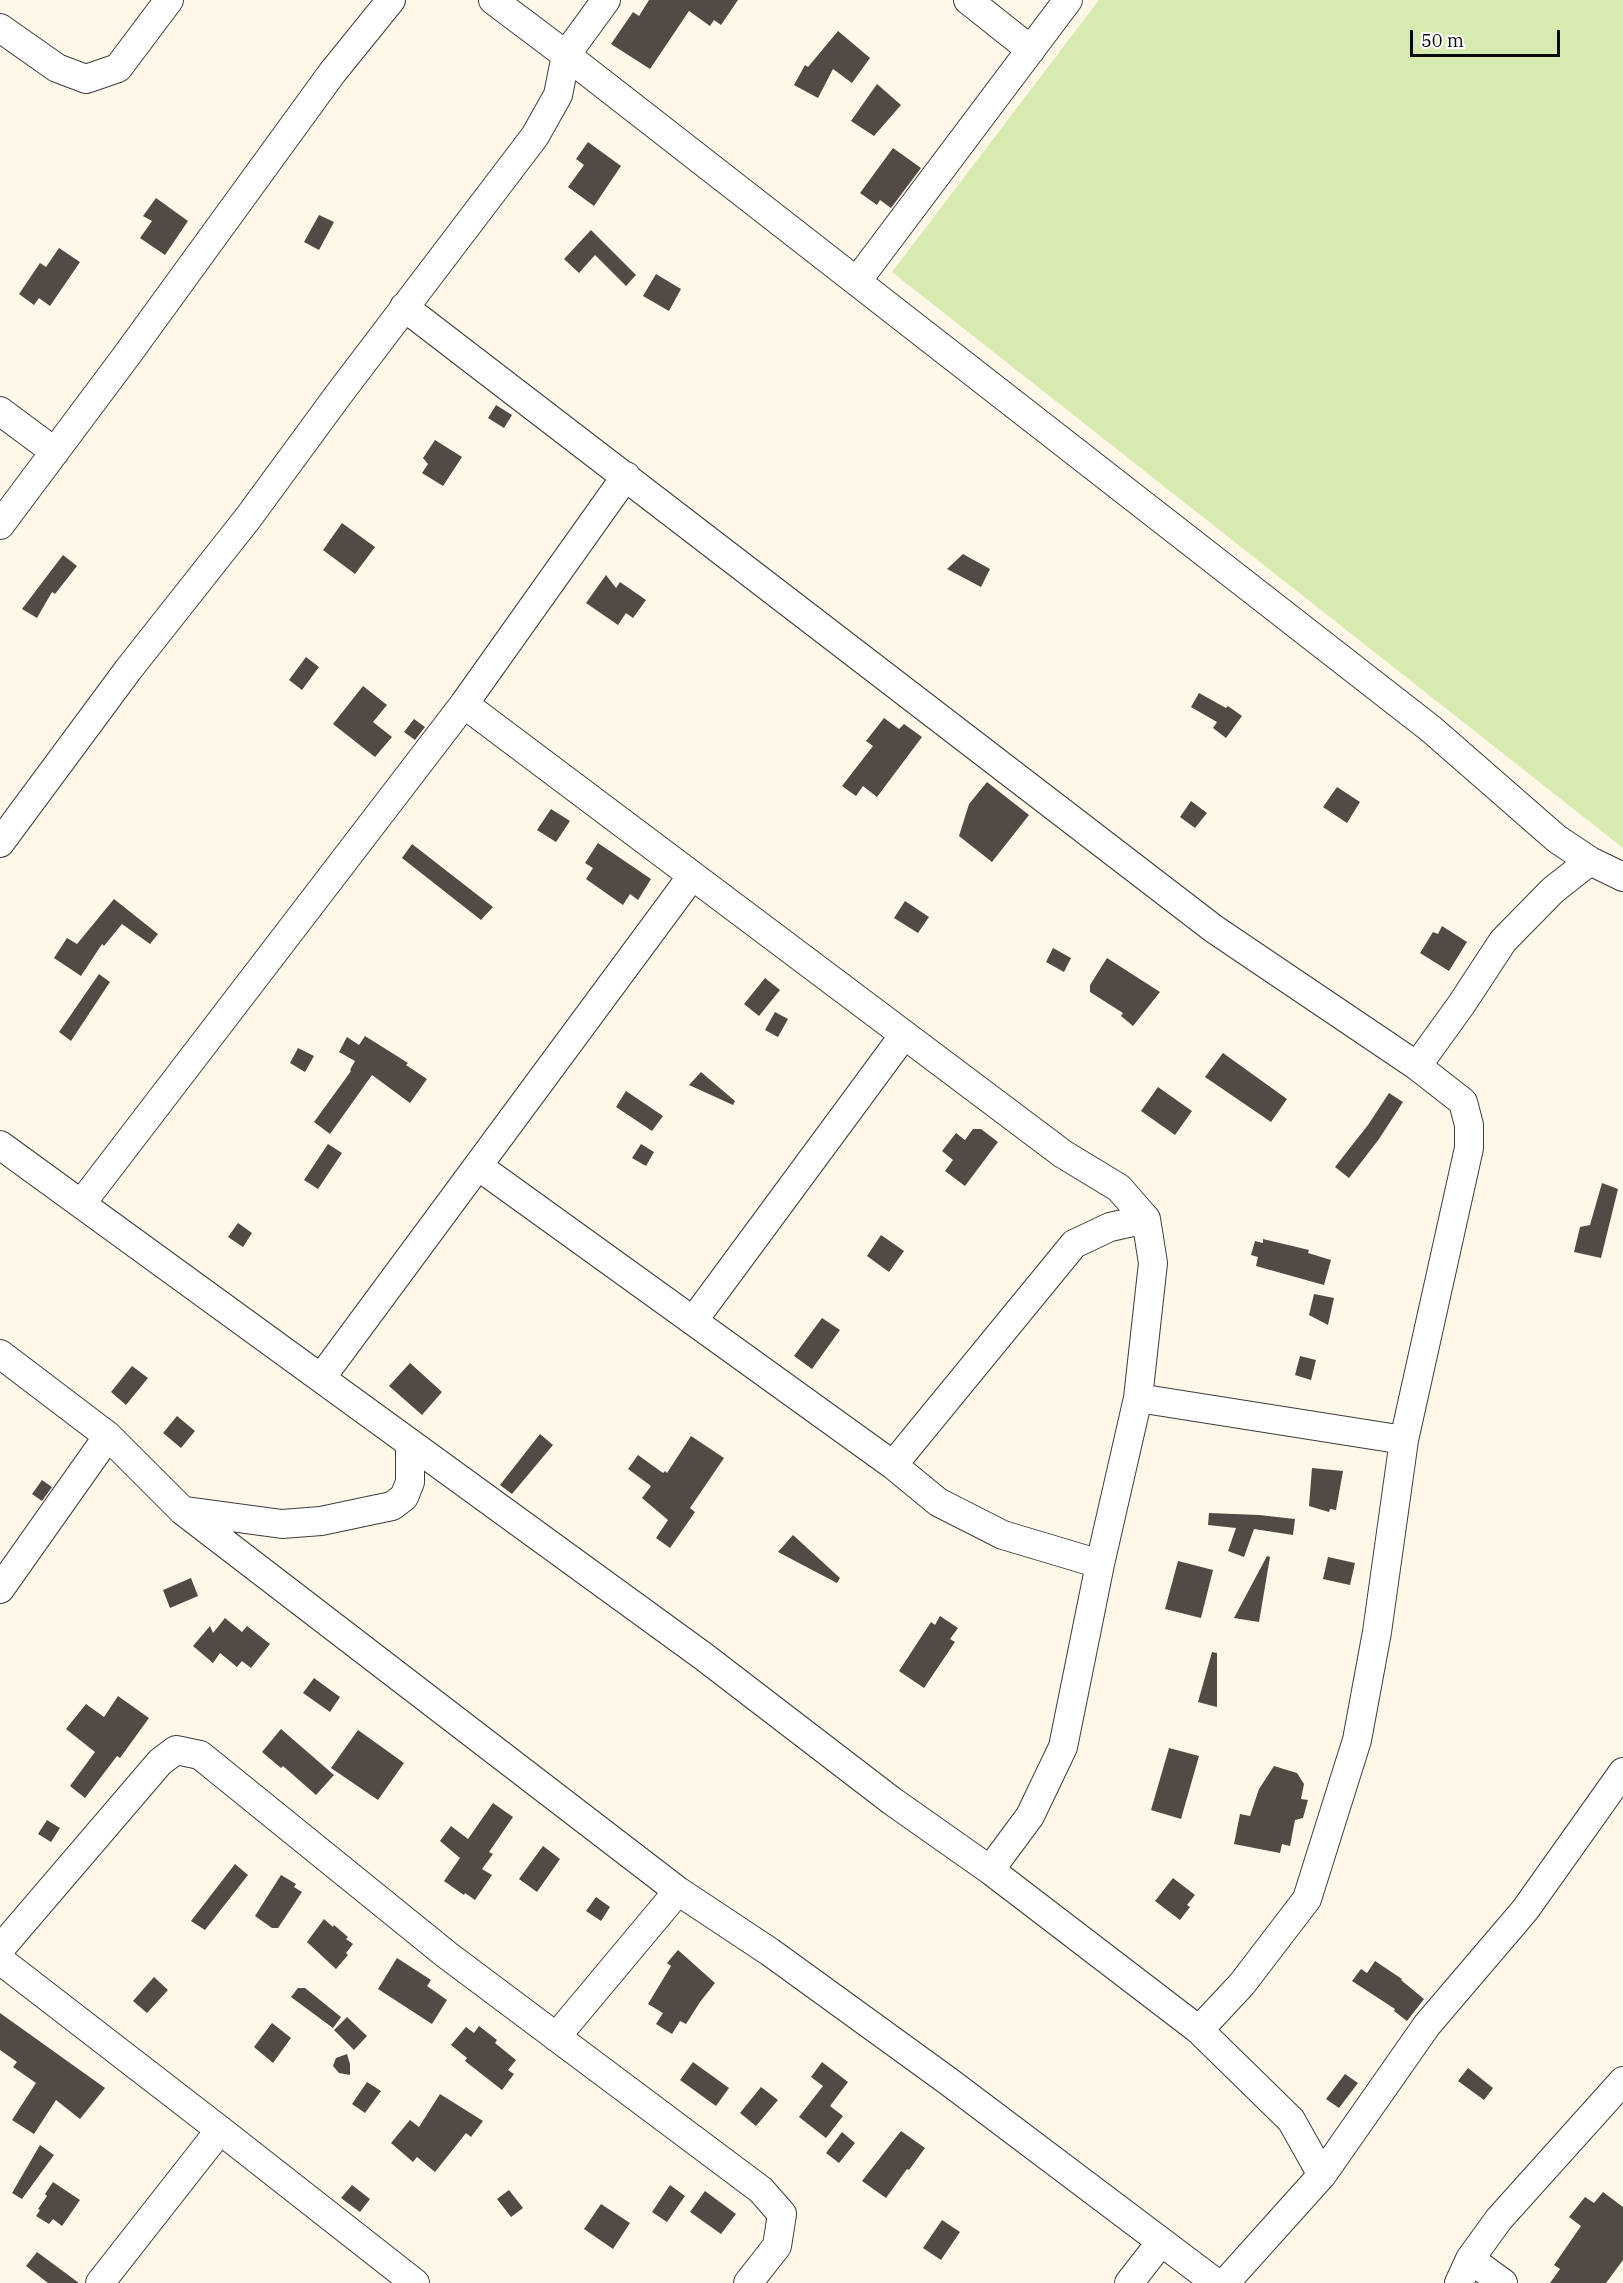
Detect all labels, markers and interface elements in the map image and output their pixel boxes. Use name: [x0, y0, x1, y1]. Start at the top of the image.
scale bar: [1413, 18, 1563, 56]
text: 50 m: [1421, 29, 1464, 52]

